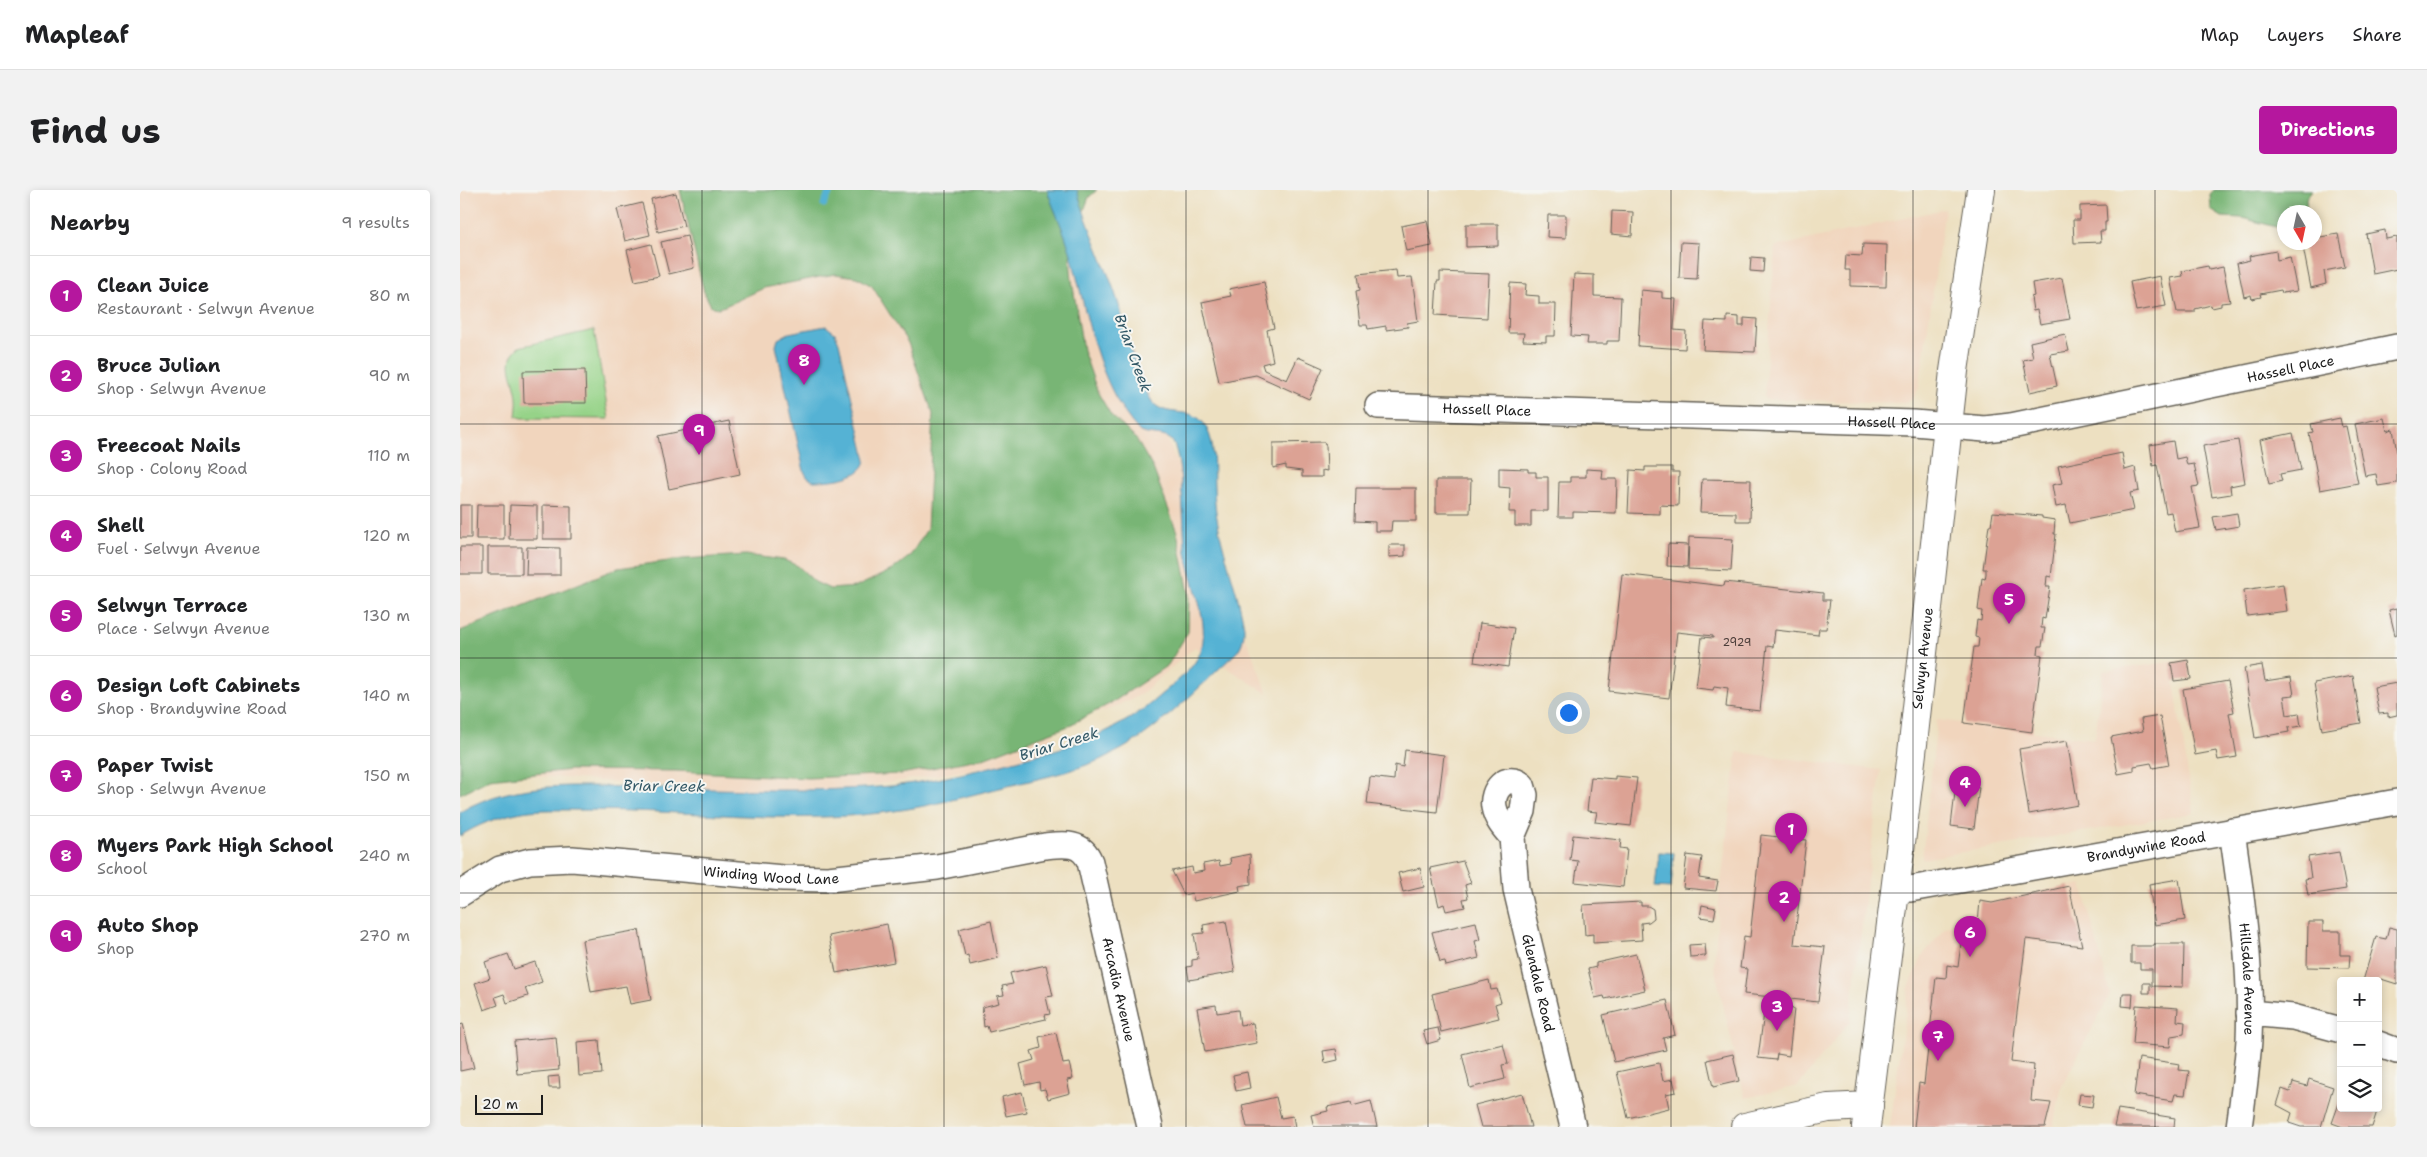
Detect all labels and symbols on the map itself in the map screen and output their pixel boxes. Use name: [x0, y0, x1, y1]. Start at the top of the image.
north arrow: [2277, 205, 2322, 250]
water label: Briar Creek: [1110, 311, 1157, 395]
pin: 8: [788, 344, 820, 385]
street label: Hassell Place: [2245, 351, 2336, 387]
street label: Hassell Place: [1442, 399, 1532, 420]
street label: Hassell Place: [1847, 412, 1937, 434]
pin: 9: [683, 414, 715, 455]
pin: 5: [1993, 583, 2025, 624]
street label: Selwyn Avenue: [1908, 606, 1937, 710]
house number: 2929: [1722, 635, 1752, 650]
your location: [1556, 700, 1582, 726]
water label: Briar Creek: [1017, 722, 1101, 766]
pin: 4: [1949, 766, 1981, 807]
water label: Briar Creek: [623, 775, 705, 797]
pin: 1: [1775, 813, 1807, 854]
street label: Brandywine Road: [2086, 827, 2207, 866]
street label: Winding Wood Lane: [702, 862, 840, 888]
pin: 2: [1768, 881, 1800, 922]
pin: 6: [1954, 916, 1986, 957]
street label: Hillsdale Avenue: [2235, 922, 2259, 1036]
street label: Glendale Road: [1518, 932, 1559, 1034]
street label: Arcadia Avenue: [1098, 935, 1139, 1043]
pin: 3: [1761, 990, 1793, 1031]
pin: 7: [1922, 1020, 1954, 1061]
scale bar: [475, 1092, 542, 1115]

